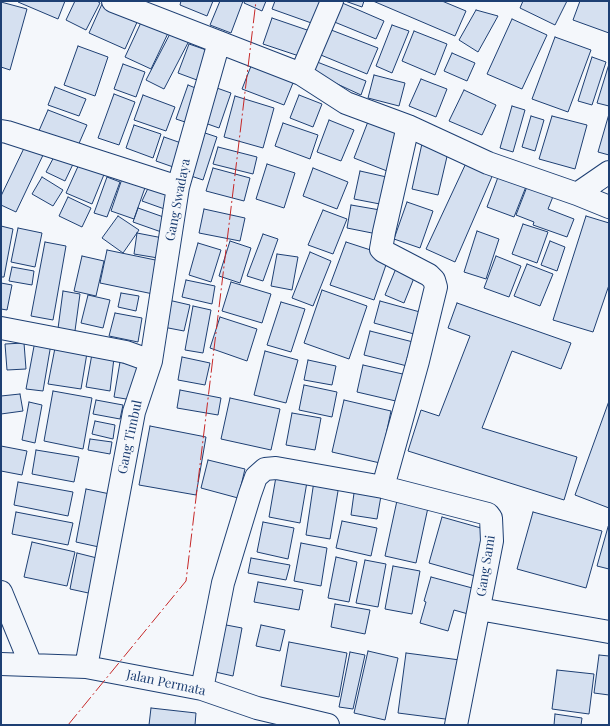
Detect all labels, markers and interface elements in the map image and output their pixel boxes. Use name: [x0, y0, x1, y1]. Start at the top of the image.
street label: Gang Swadaya: [162, 157, 194, 243]
street label: Gang Timbul: [115, 399, 145, 475]
street label: Gang Sami: [473, 534, 499, 598]
street label: Jalan Permata: [125, 667, 207, 699]

